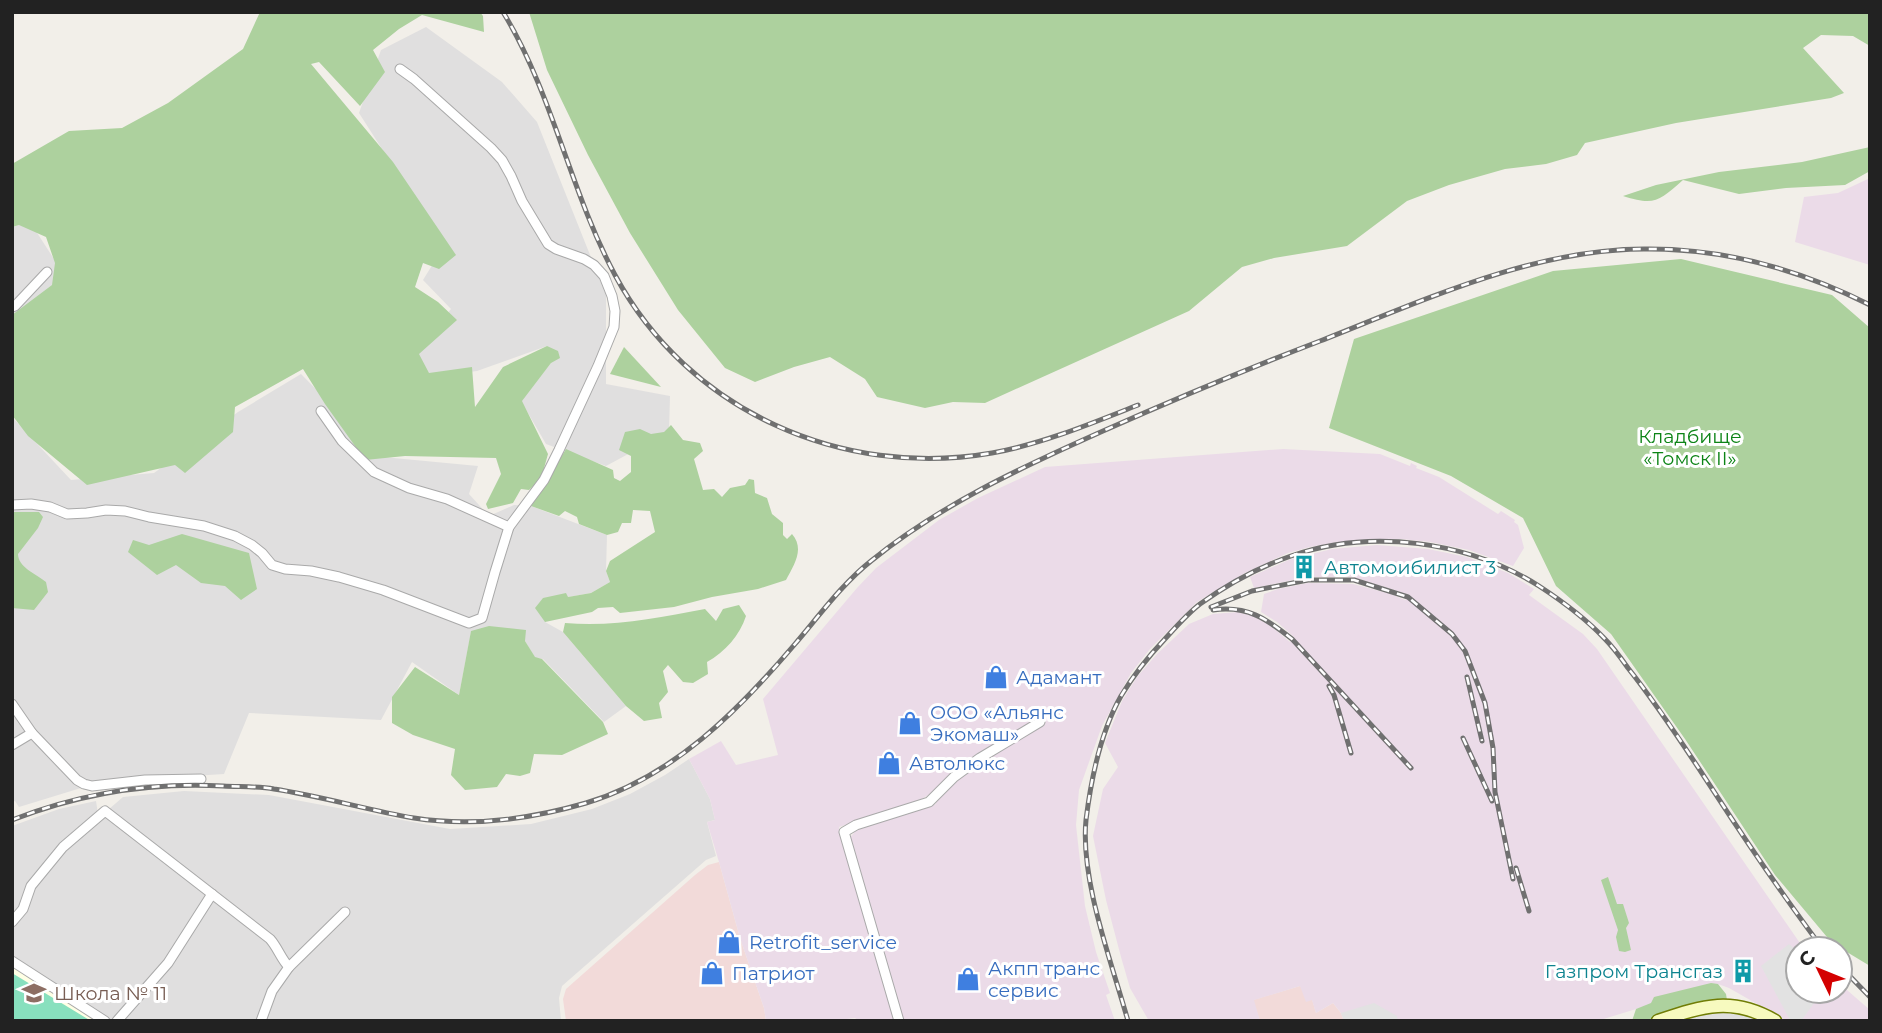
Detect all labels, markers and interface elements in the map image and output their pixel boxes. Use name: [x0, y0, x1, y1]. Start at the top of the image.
park label: Кладбище «Томск II»: [1638, 425, 1742, 470]
building icon: Автомоибилист 3: [1290, 553, 1318, 581]
place label: Автомоибилист 3: [1324, 556, 1496, 579]
shop icon: Адамант: [982, 663, 1010, 691]
place label: Адамант: [1016, 666, 1101, 689]
place label: ООО «Альянс Экомаш»: [930, 701, 1064, 746]
shop icon: ООО «Альянс Экомаш»: [896, 709, 924, 737]
shop icon: Автолюкс: [875, 749, 903, 777]
place label: Автолюкс: [909, 752, 1005, 775]
shop icon: Retrofit_service: [715, 928, 743, 956]
place label: Retrofit_service: [749, 931, 897, 954]
north arrow: [1784, 935, 1854, 1005]
text: С: [1794, 946, 1820, 972]
place label: Акпп транс сервис: [988, 957, 1101, 1002]
building icon: Газпром Трансгаз: [1729, 957, 1757, 985]
shop icon: Патриот: [698, 959, 726, 987]
place label: Газпром Трансгаз: [1545, 960, 1723, 983]
place label: Патриот: [732, 962, 815, 985]
shop icon: Акпп транс сервис: [954, 965, 982, 993]
school or university icon: Школа № 11: [20, 979, 48, 1007]
place label: Школа № 11: [54, 982, 167, 1005]

